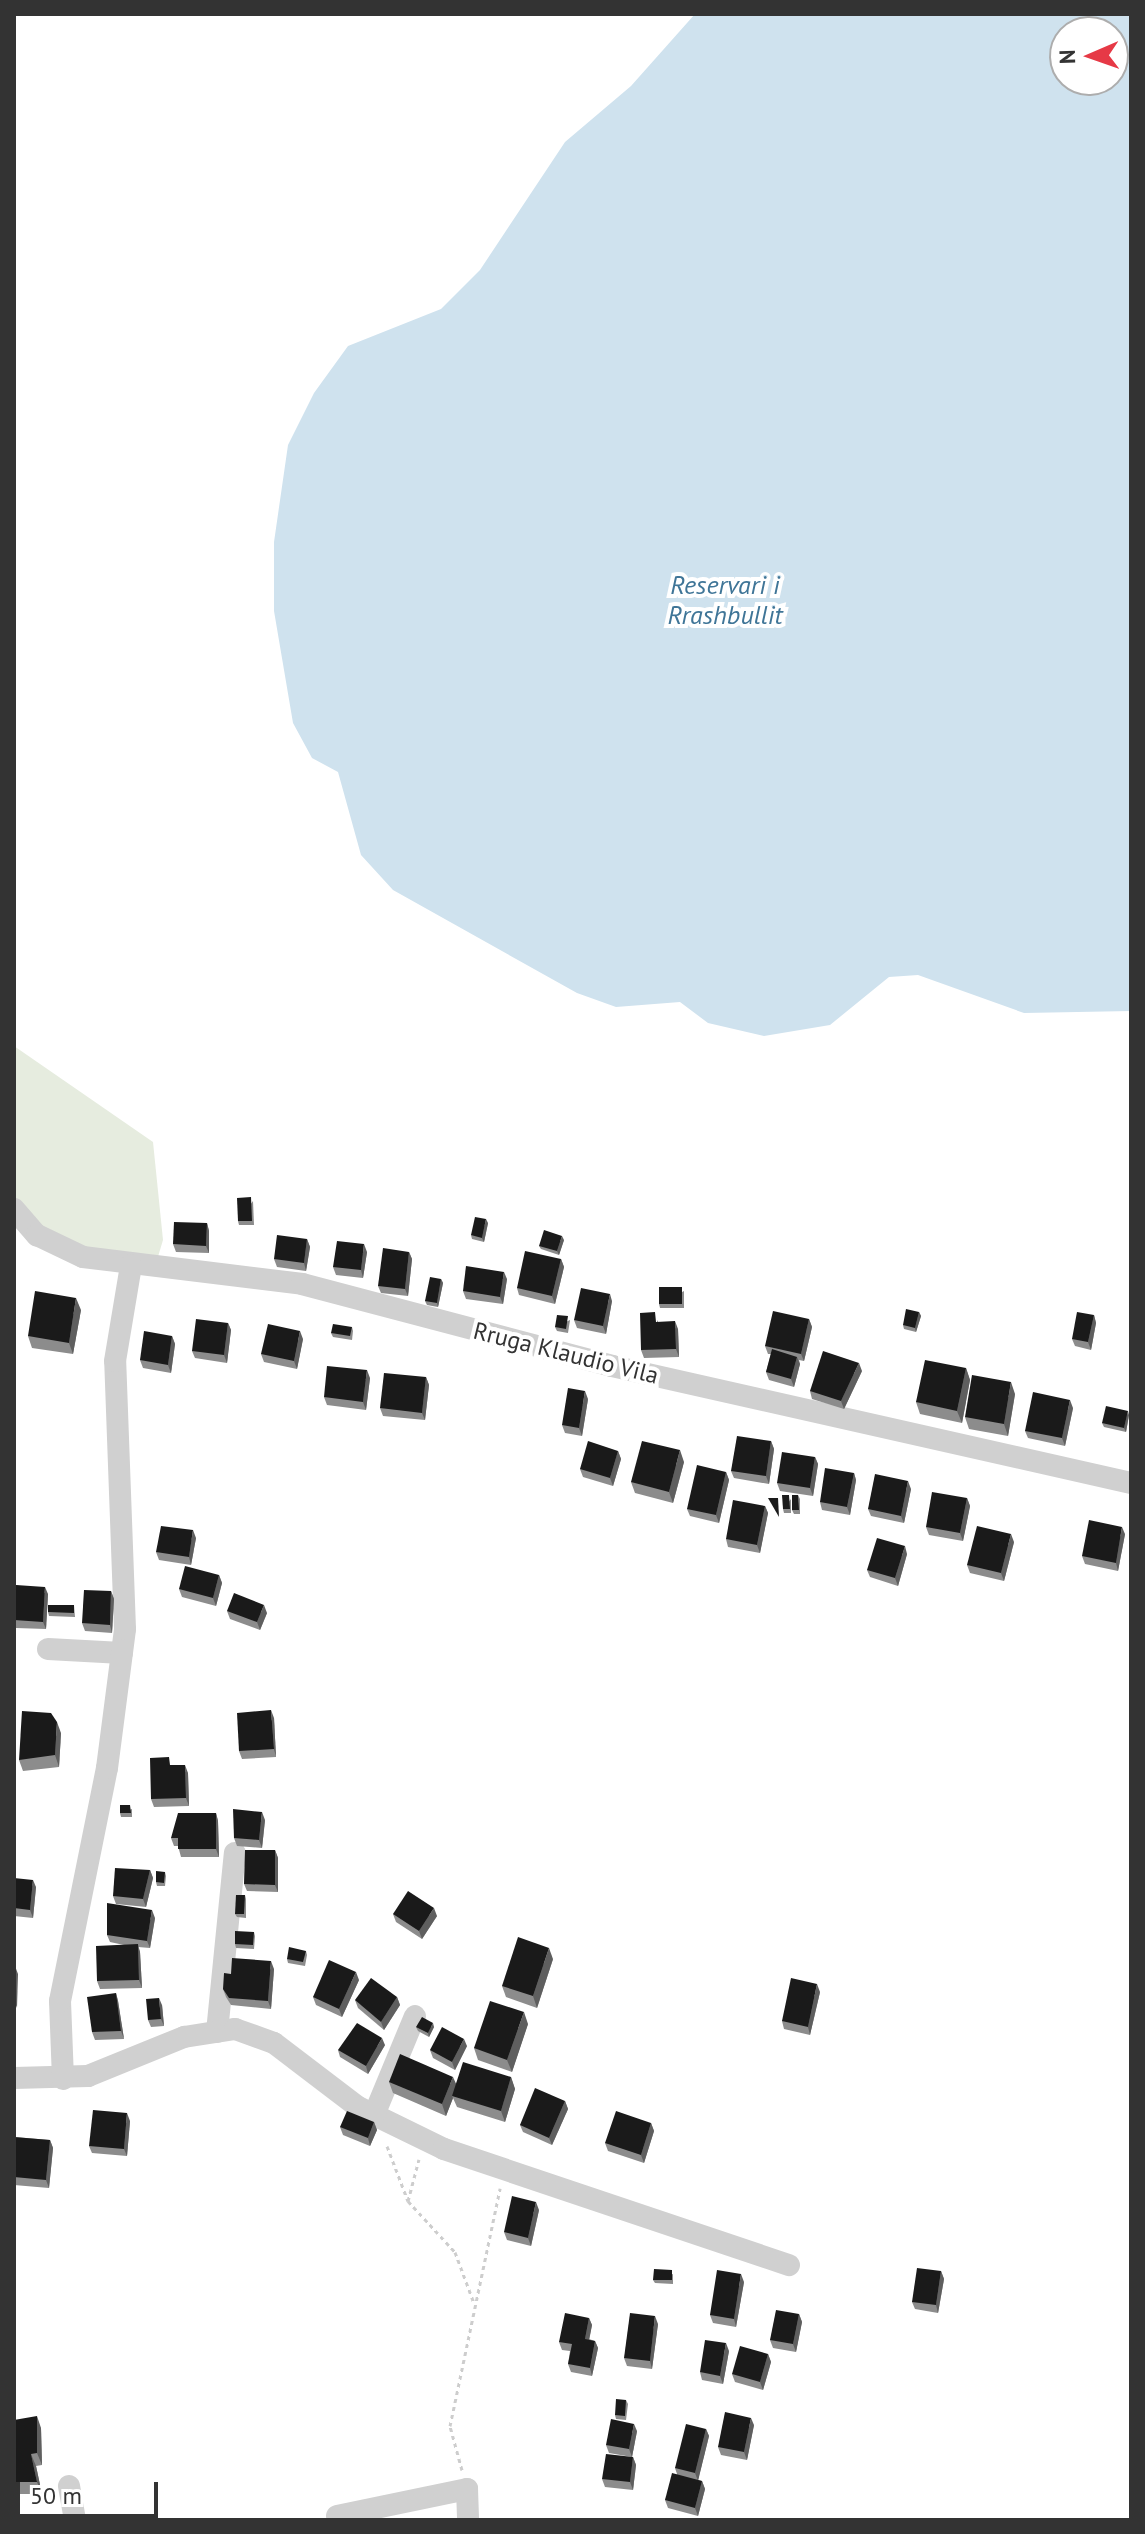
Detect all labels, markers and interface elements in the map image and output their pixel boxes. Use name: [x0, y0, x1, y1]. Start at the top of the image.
north arrow: [1049, 16, 1129, 96]
text: N: [1053, 49, 1081, 64]
water label: Reservari i Rrashbullit: [667, 569, 783, 630]
street label: Rruga Klaudio Vila: [470, 1316, 662, 1390]
scale bar: [20, 2466, 162, 2516]
text: 50 m: [30, 2480, 82, 2511]

